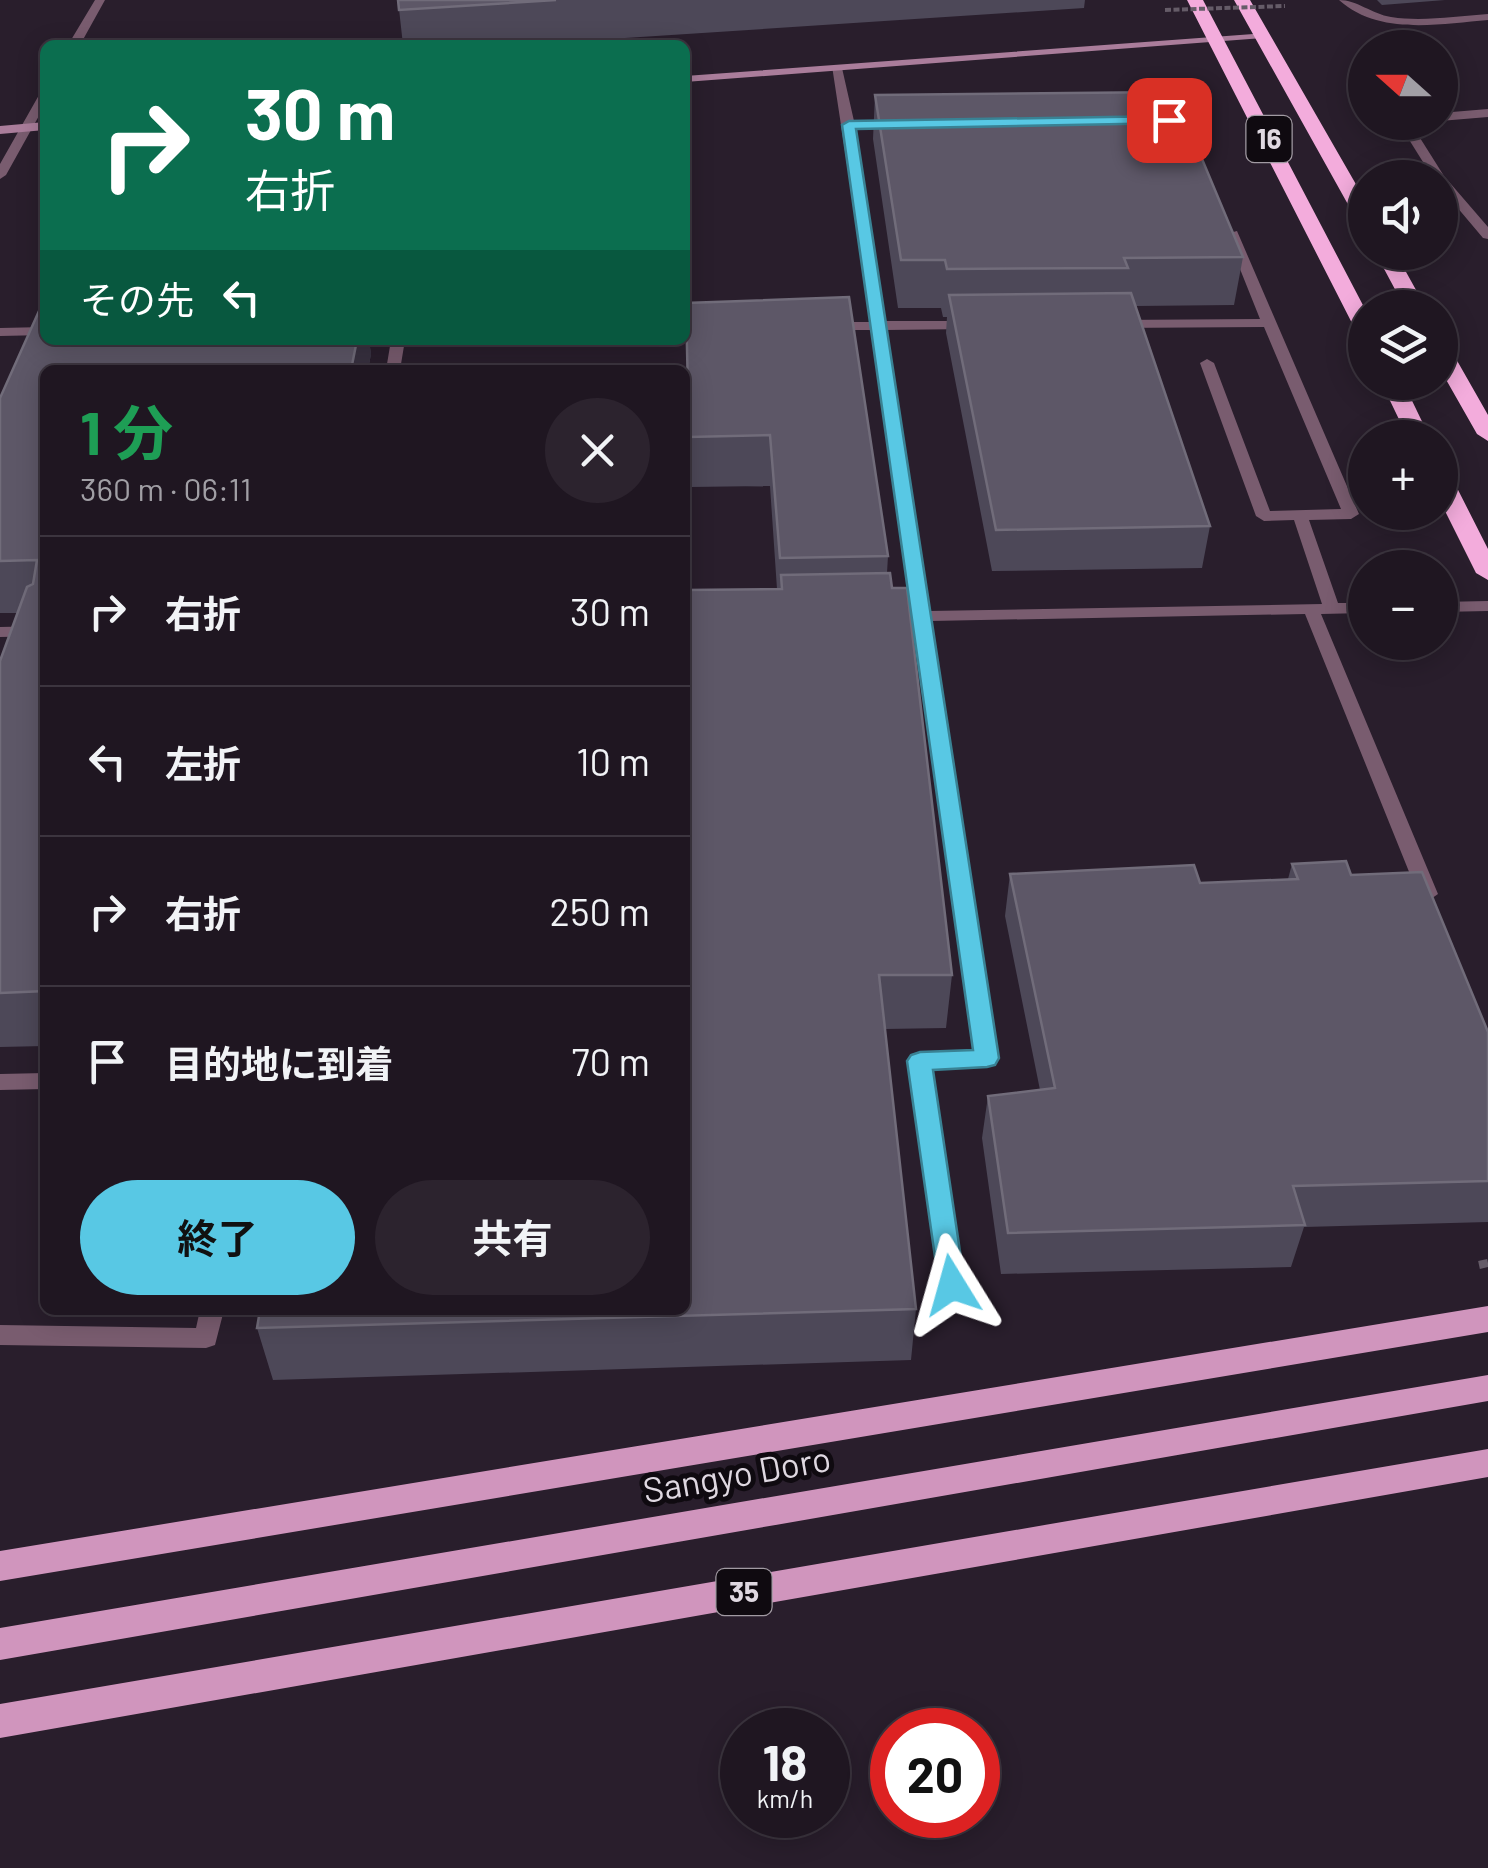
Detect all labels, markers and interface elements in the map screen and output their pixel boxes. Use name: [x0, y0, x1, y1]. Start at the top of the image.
north arrow: [1348, 30, 1458, 140]
map controls: [1348, 30, 1458, 660]
text: 30 m: [245, 70, 395, 154]
pin: [1127, 78, 1212, 163]
icon: right: [80, 80, 210, 210]
icon: arrive: [1142, 93, 1197, 148]
road number: 16: [1246, 116, 1292, 162]
button: sound: [1348, 160, 1458, 270]
text: 右折: [245, 162, 335, 216]
icon: left: [214, 270, 269, 325]
text: その先: [80, 276, 194, 322]
button: layers: [1348, 290, 1458, 400]
text: 1 分: [80, 395, 173, 467]
button: close: [545, 398, 650, 503]
button: +: [1348, 420, 1458, 530]
text: 360 m · 06:11: [80, 469, 251, 507]
button: −: [1348, 550, 1458, 660]
icon: right: [80, 584, 135, 639]
text: 30 m: [570, 588, 650, 634]
text: 右折: [165, 590, 241, 636]
icon: left: [80, 734, 135, 789]
text: 10 m: [576, 738, 650, 784]
text: 左折: [165, 740, 241, 786]
icon: right: [80, 884, 135, 939]
text: 250 m: [550, 888, 650, 934]
text: 右折: [165, 890, 241, 936]
icon: arrive: [80, 1034, 135, 1089]
text: 70 m: [572, 1038, 650, 1084]
text: 目的地に到着: [165, 1040, 393, 1086]
button: 終了: [80, 1180, 355, 1295]
button: 共有: [375, 1180, 650, 1295]
position arrow: [900, 1233, 1004, 1337]
street label: Sangyo Doro: [640, 1436, 834, 1510]
road number: 35: [716, 1569, 772, 1615]
speed limit sign: 20: [870, 1708, 1000, 1838]
text: 18: [763, 1731, 807, 1791]
text: km/h: [757, 1783, 813, 1813]

